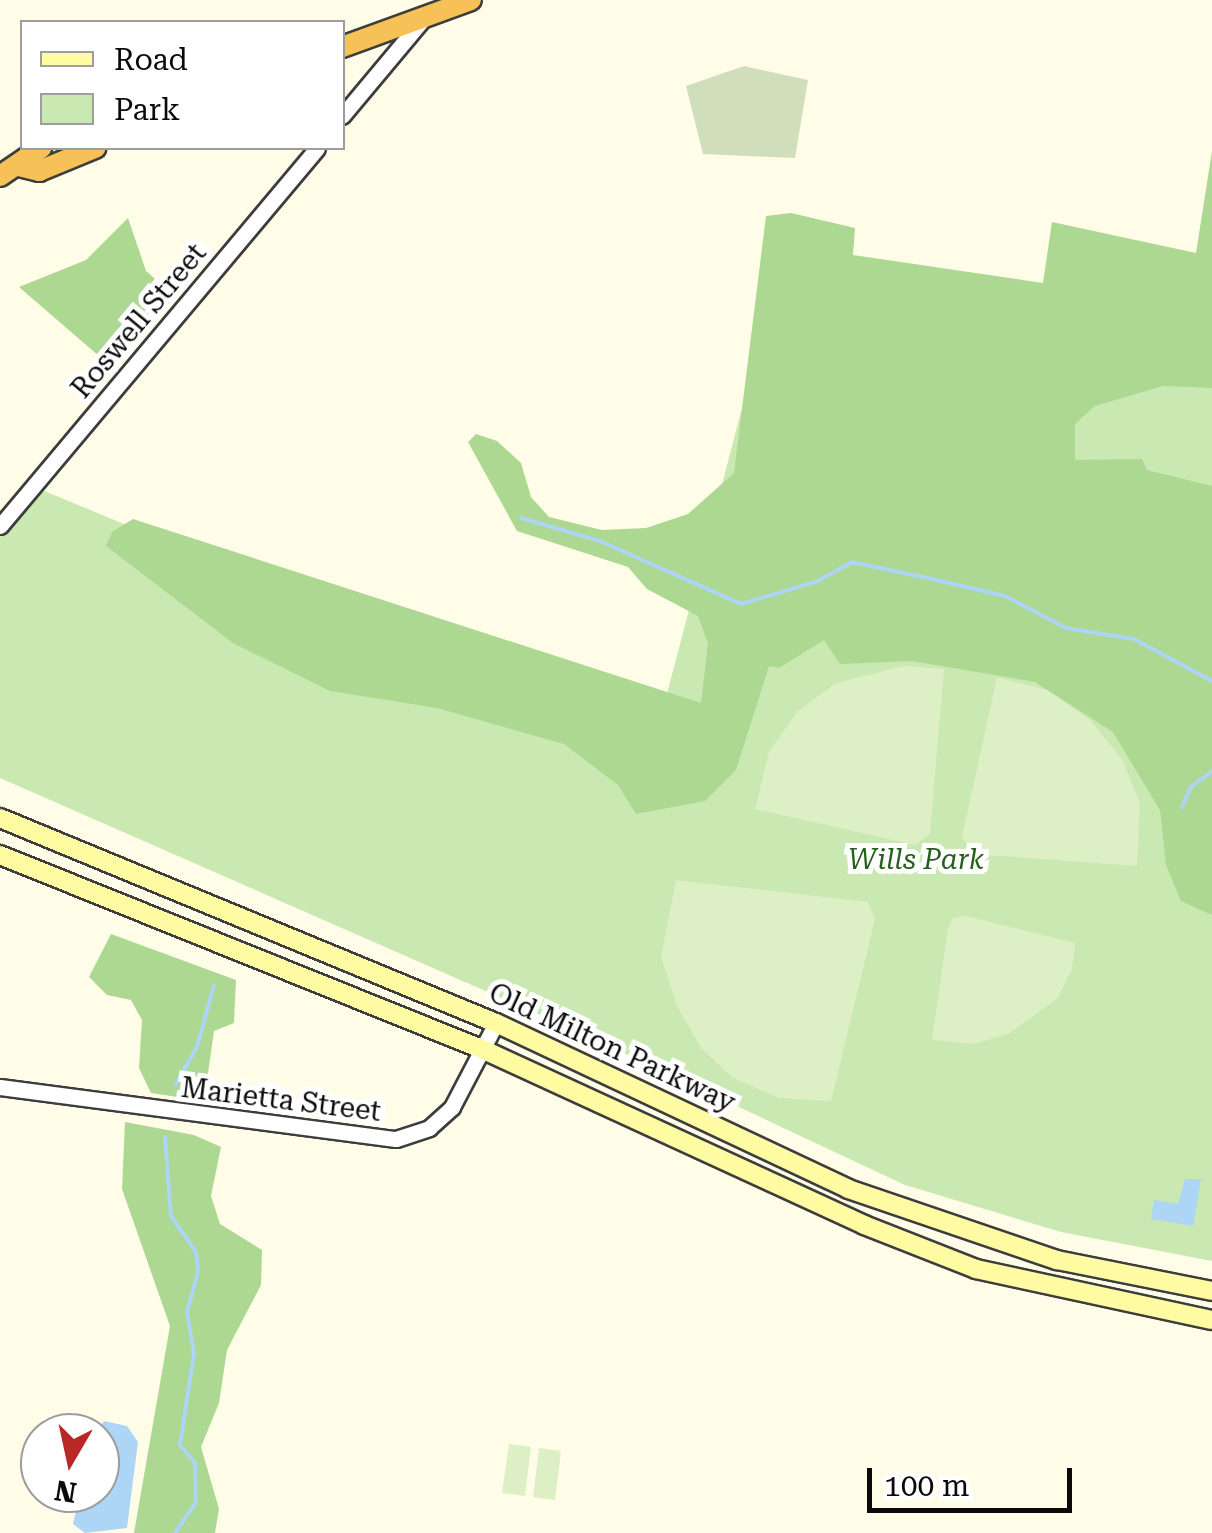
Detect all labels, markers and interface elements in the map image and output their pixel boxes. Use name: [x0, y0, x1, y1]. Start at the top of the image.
legend: [20, 20, 345, 150]
text: Road: [114, 42, 188, 77]
text: Park: [114, 92, 180, 127]
street label: Roswell Street: [64, 237, 214, 405]
park label: Wills Park: [848, 843, 984, 877]
street label: Old Milton Parkway: [484, 976, 740, 1120]
street label: Marietta Street: [179, 1071, 383, 1129]
north arrow: [20, 1413, 120, 1513]
scale bar: [872, 1448, 1077, 1510]
text: 100 m: [884, 1468, 969, 1503]
text: N: [52, 1473, 79, 1509]

